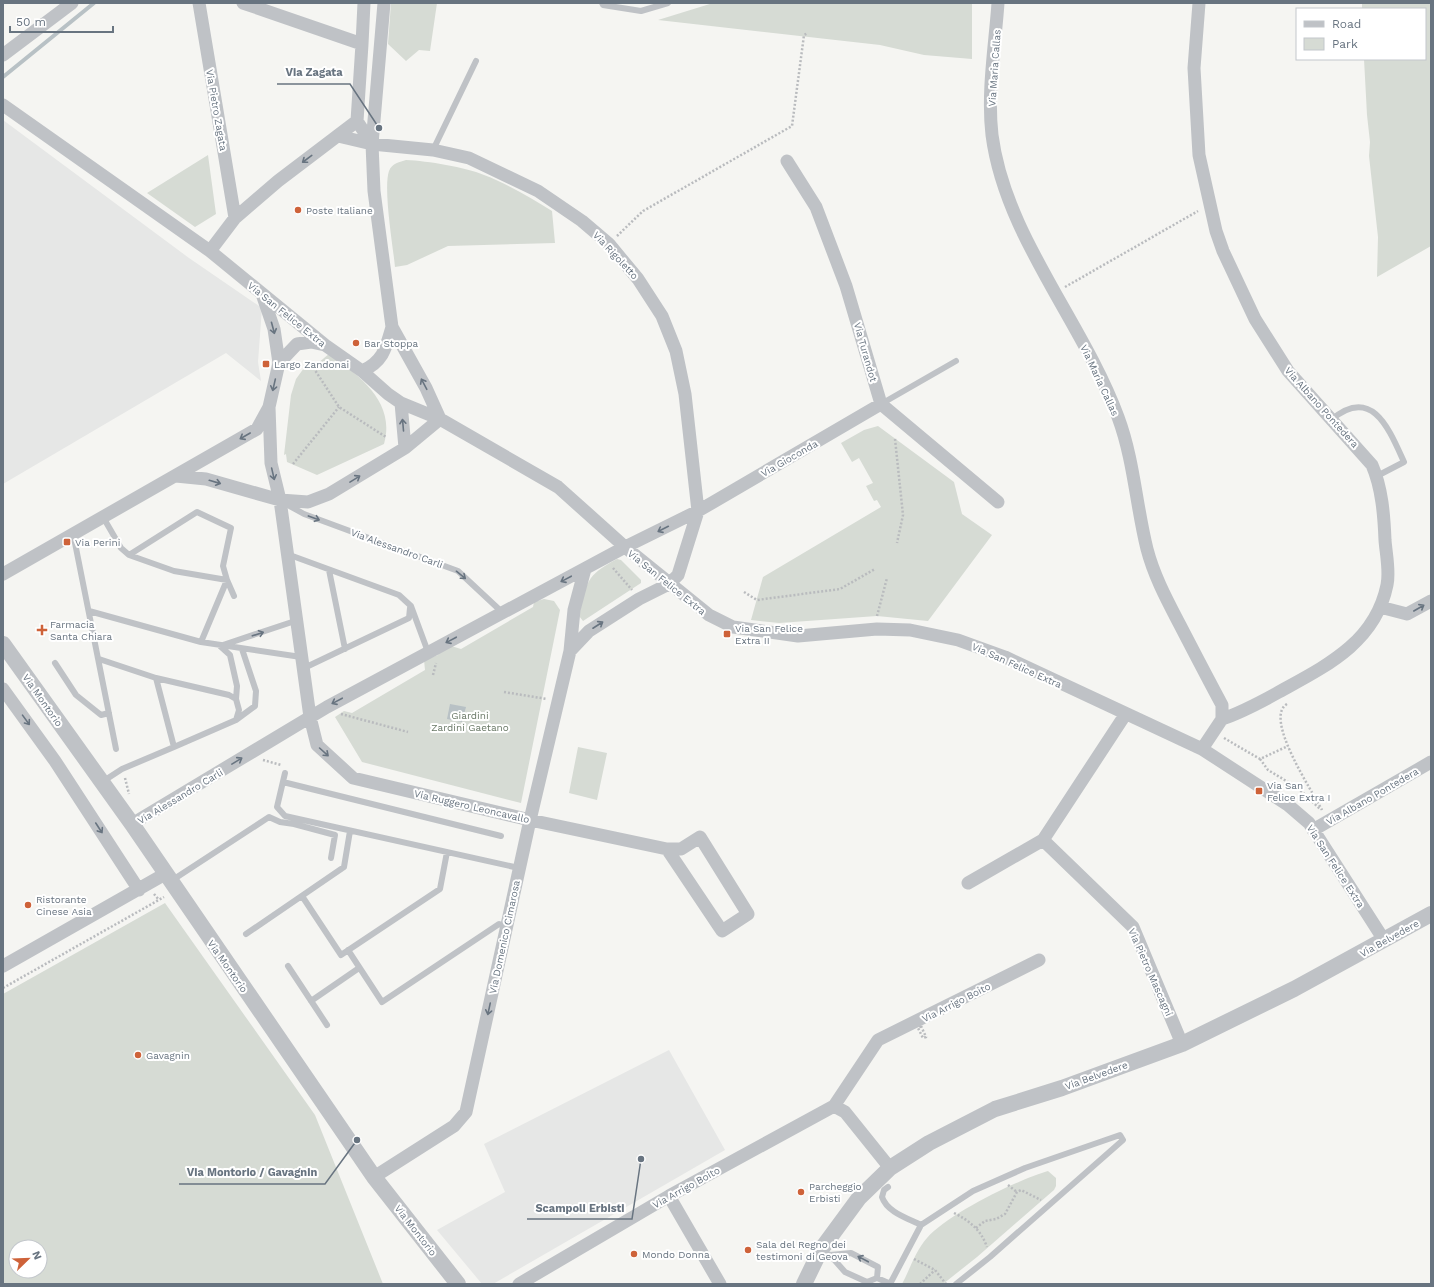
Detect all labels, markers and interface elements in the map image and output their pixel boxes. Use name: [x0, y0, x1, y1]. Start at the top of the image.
scale bar: [10, 8, 113, 34]
legend: [1296, 8, 1426, 60]
text: 50 m: [16, 15, 46, 29]
text: Road: [1332, 17, 1361, 31]
street label: Via Maria Callas: [986, 29, 1003, 107]
text: Park: [1332, 37, 1358, 51]
callout: Via Zagata: [277, 61, 350, 84]
text: Via Zagata: [285, 66, 343, 79]
street label: Via Pietro Zagata: [204, 69, 229, 152]
one-way arrow: [301, 155, 312, 164]
marker: Poste Italiane: [293, 205, 303, 215]
place label: Poste Italiane: [306, 205, 373, 216]
street label: Via Rigoletto: [591, 229, 640, 281]
street label: Via San Felice Extra: [246, 280, 328, 349]
one-way arrow: [270, 321, 278, 334]
street label: Via Turandot: [852, 321, 879, 384]
marker: Bar Stoppa: [351, 338, 361, 348]
place label: Bar Stoppa: [364, 338, 419, 349]
street label: Via Maria Callas: [1078, 343, 1121, 418]
marker: Largo Zandonai: [261, 359, 271, 369]
place label: Largo Zandonai: [274, 359, 349, 370]
street label: Via Albano Pontedera: [1283, 365, 1361, 450]
one-way arrow: [270, 378, 278, 391]
one-way arrow: [420, 378, 427, 390]
one-way arrow: [399, 419, 407, 432]
one-way arrow: [239, 433, 251, 441]
street label: Via Gioconda: [759, 438, 820, 479]
one-way arrow: [270, 467, 278, 480]
one-way arrow: [349, 474, 361, 482]
one-way arrow: [208, 479, 221, 486]
one-way arrow: [308, 514, 320, 522]
one-way arrow: [657, 525, 669, 533]
street label: Via Alessandro Carli: [349, 527, 444, 570]
marker: Via Perini: [62, 537, 72, 547]
place label: Via Perini: [75, 537, 120, 548]
street label: Via San Felice Extra: [626, 548, 708, 617]
one-way arrow: [456, 570, 466, 579]
one-way arrow: [560, 576, 572, 583]
one-way arrow: [1413, 604, 1424, 612]
place label: Farmacia Santa Chiara: [50, 619, 112, 642]
one-way arrow: [592, 621, 603, 629]
place label: Via San Felice Extra II: [735, 623, 803, 646]
marker: Farmacia Santa Chiara: [37, 625, 47, 635]
marker: Via San Felice Extra II: [722, 629, 732, 639]
one-way arrow: [251, 630, 264, 637]
one-way arrow: [446, 637, 458, 644]
street label: Via San Felice Extra: [970, 641, 1064, 690]
street label: Via Montorio: [20, 672, 65, 729]
one-way arrow: [331, 698, 343, 706]
park label: Giardini Zardini Gaetano: [431, 710, 509, 733]
one-way arrow: [22, 715, 30, 726]
one-way arrow: [319, 747, 329, 756]
one-way arrow: [231, 757, 242, 765]
street label: Via Albano Pontedera: [1324, 765, 1421, 827]
street label: Via Alessandro Carli: [136, 767, 225, 826]
place label: Via San Felice Extra I: [1267, 780, 1330, 803]
marker: Via San Felice Extra I: [1254, 786, 1264, 796]
street label: Via Ruggero Leoncavallo: [413, 788, 531, 825]
one-way arrow: [95, 822, 103, 833]
street label: Via San Felice Extra: [1305, 823, 1367, 910]
street label: Via Domenico Cimarosa: [487, 879, 522, 995]
place label: Ristorante Cinese Asia: [36, 894, 92, 917]
marker: Ristorante Cinese Asia: [23, 900, 33, 910]
street label: Via Belvedere: [1358, 918, 1421, 959]
street label: Via Pietro Mascagni: [1126, 927, 1175, 1018]
street label: Via Montorio: [205, 938, 250, 995]
street label: Via Arrigo Boito: [920, 980, 992, 1024]
one-way arrow: [484, 1002, 492, 1015]
marker: Gavagnin: [133, 1050, 143, 1060]
place label: Gavagnin: [146, 1050, 190, 1061]
street label: Via Belvedere: [1063, 1059, 1129, 1092]
callout: Via Montorio / Gavagnin: [179, 1161, 325, 1184]
street label: Via Arrigo Boito: [651, 1164, 722, 1210]
text: Via Montorio / Gavagnin: [187, 1166, 317, 1179]
place label: Parcheggio Erbisti: [809, 1181, 862, 1204]
marker: Parcheggio Erbisti: [796, 1187, 806, 1197]
callout: Scampoli Erbisti: [527, 1196, 632, 1219]
text: Scampoli Erbisti: [535, 1202, 625, 1215]
street label: Via Montorio: [392, 1203, 439, 1258]
north arrow: [8, 1239, 48, 1279]
place label: Sala del Regno dei testimoni di Geova: [756, 1239, 848, 1262]
marker: Sala del Regno dei testimoni di Geova: [743, 1245, 753, 1255]
text: N: [29, 1249, 44, 1262]
marker: Mondo Donna: [629, 1249, 639, 1259]
place label: Mondo Donna: [642, 1249, 710, 1260]
one-way arrow: [857, 1255, 869, 1262]

